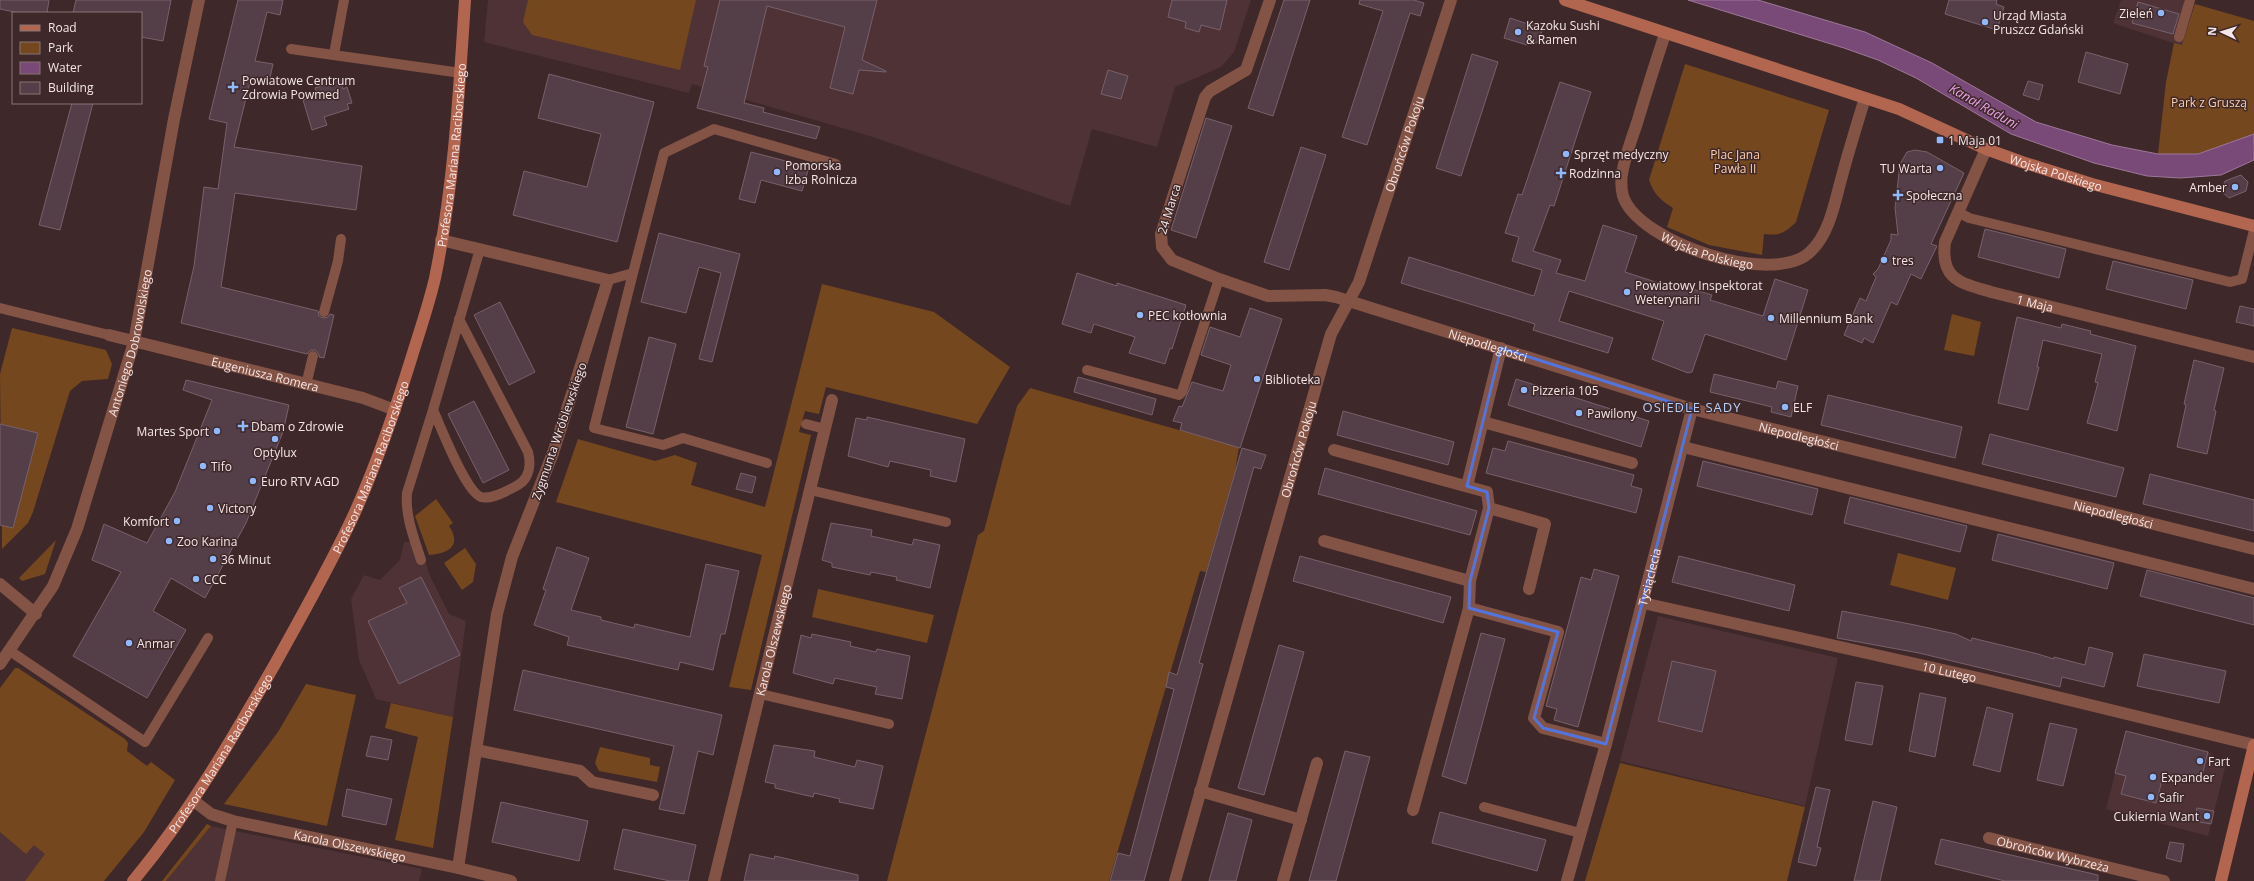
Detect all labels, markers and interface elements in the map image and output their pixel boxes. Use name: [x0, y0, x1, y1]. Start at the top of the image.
place label: Zieleń: [2119, 5, 2153, 22]
place label: Urząd Miasta Pruszcz Gdański: [1993, 7, 2083, 38]
marker: Zieleń: [2156, 8, 2166, 18]
legend: [12, 12, 142, 104]
north arrow: [2202, 12, 2242, 52]
place label: Kazoku Sushi & Ramen: [1526, 17, 1600, 48]
marker: Urząd Miasta Pruszcz Gdański: [1980, 17, 1990, 27]
text: Road: [48, 19, 77, 36]
text: N: [2204, 26, 2219, 36]
marker: Kazoku Sushi & Ramen: [1513, 27, 1523, 37]
text: Park: [48, 39, 74, 56]
text: Water: [48, 59, 82, 76]
street label: Profesora Mariana Raciborskiego: [433, 63, 469, 248]
place label: Powiatowe Centrum Zdrowia Powmed: [242, 72, 355, 103]
text: Building: [48, 79, 94, 96]
water label: Kanał Raduni: [1946, 79, 2022, 133]
marker: Powiatowe Centrum Zdrowia Powmed: [227, 81, 239, 93]
street label: Obrońców Pokoju: [1380, 94, 1428, 194]
park label: Park z Gruszą: [2171, 94, 2247, 111]
place label: 1 Maja 01: [1948, 132, 2002, 149]
marker: 1 Maja 01: [1935, 135, 1945, 145]
place label: Sprzęt medyczny: [1574, 146, 1670, 163]
park label: Plac Jana Pawła II: [1710, 146, 1760, 177]
marker: Sprzęt medyczny: [1561, 149, 1571, 159]
street label: Wojska Polskiego: [2007, 150, 2104, 195]
place label: Pomorska Izba Rolnicza: [785, 157, 857, 188]
place label: TU Warta: [1880, 160, 1932, 177]
marker: TU Warta: [1935, 163, 1945, 173]
place label: Rodzinna: [1569, 165, 1621, 182]
marker: Pomorska Izba Rolnicza: [772, 167, 782, 177]
marker: Rodzinna: [1556, 168, 1566, 178]
place label: Amber: [2189, 179, 2227, 196]
street label: 24 Marca: [1153, 182, 1185, 236]
marker: Amber: [2230, 182, 2240, 192]
place label: Społeczna: [1906, 187, 1962, 204]
marker: Społeczna: [1893, 190, 1903, 200]
street label: Wojska Polskiego: [1658, 227, 1754, 272]
place label: tres: [1892, 252, 1914, 269]
marker: tres: [1879, 255, 1889, 265]
street label: Antoniego Dobrowolskiego: [103, 268, 155, 418]
place label: Powiatowy Inspektorat Weterynarii: [1635, 277, 1763, 308]
marker: Powiatowy Inspektorat Weterynarii: [1622, 287, 1632, 297]
street label: 1 Maja: [2015, 290, 2055, 316]
place label: PEC kotłownia: [1148, 307, 1227, 324]
marker: PEC kotłownia: [1135, 310, 1145, 320]
place label: Millennium Bank: [1779, 310, 1874, 327]
marker: Millennium Bank: [1766, 313, 1776, 323]
street label: Niepodległości: [1447, 324, 1530, 365]
street label: Eugeniusza Romera: [210, 352, 321, 395]
street label: Zygmunta Wróblewskiego: [527, 360, 591, 502]
place label: Biblioteka: [1265, 371, 1320, 388]
marker: Biblioteka: [1252, 374, 1262, 384]
street label: Profesora Mariana Raciborskiego: [328, 378, 412, 556]
place label: Pizzeria 105: [1532, 382, 1599, 399]
marker: Pizzeria 105: [1519, 385, 1529, 395]
district label: OSIEDLE SADY: [1643, 398, 1741, 416]
street label: Obrońców Pokoju: [1276, 399, 1320, 500]
place label: ELF: [1793, 399, 1812, 416]
marker: ELF: [1780, 402, 1790, 412]
place label: Pawilony: [1587, 405, 1638, 422]
marker: Pawilony: [1574, 408, 1584, 418]
place label: Dbam o Zdrowie: [251, 418, 344, 435]
street label: Niepodległości: [1757, 418, 1841, 454]
marker: Dbam o Zdrowie: [238, 421, 248, 431]
place label: Martes Sport: [136, 423, 209, 440]
marker: Martes Sport: [212, 426, 222, 436]
marker: Optylux: [270, 434, 280, 444]
place label: Optylux: [253, 444, 298, 461]
place label: Tifo: [211, 458, 232, 475]
marker: Tifo: [198, 461, 208, 471]
place label: Euro RTV AGD: [261, 473, 340, 490]
marker: Euro RTV AGD: [248, 476, 258, 486]
street label: Niepodległości: [2072, 496, 2155, 532]
place label: Victory: [218, 500, 257, 517]
marker: Victory: [205, 503, 215, 513]
place label: Komfort: [123, 513, 169, 530]
marker: Komfort: [172, 516, 182, 526]
place label: Zoo Karina: [177, 533, 237, 550]
marker: Zoo Karina: [164, 536, 174, 546]
street label: Tysiąclecia: [1633, 546, 1664, 608]
place label: 36 Minut: [221, 551, 271, 568]
marker: 36 Minut: [208, 554, 218, 564]
place label: CCC: [204, 571, 227, 588]
marker: CCC: [191, 574, 201, 584]
street label: Karola Olszewskiego: [751, 583, 795, 698]
place label: Anmar: [137, 635, 175, 652]
marker: Anmar: [124, 638, 134, 648]
street label: 10 Lutego: [1921, 657, 1978, 686]
street label: Profesora Mariana Raciborskiego: [164, 670, 276, 836]
place label: Fart: [2208, 753, 2230, 770]
marker: Fart: [2195, 756, 2205, 766]
place label: Expander: [2161, 769, 2214, 786]
marker: Expander: [2148, 772, 2158, 782]
place label: Safir: [2159, 789, 2184, 806]
marker: Safir: [2146, 792, 2156, 802]
place label: Cukiernia Want: [2114, 808, 2199, 825]
marker: Cukiernia Want: [2202, 811, 2212, 821]
street label: Karola Olszewskiego: [292, 825, 408, 865]
street label: Obrońców Wybrzeża: [1995, 832, 2111, 876]

